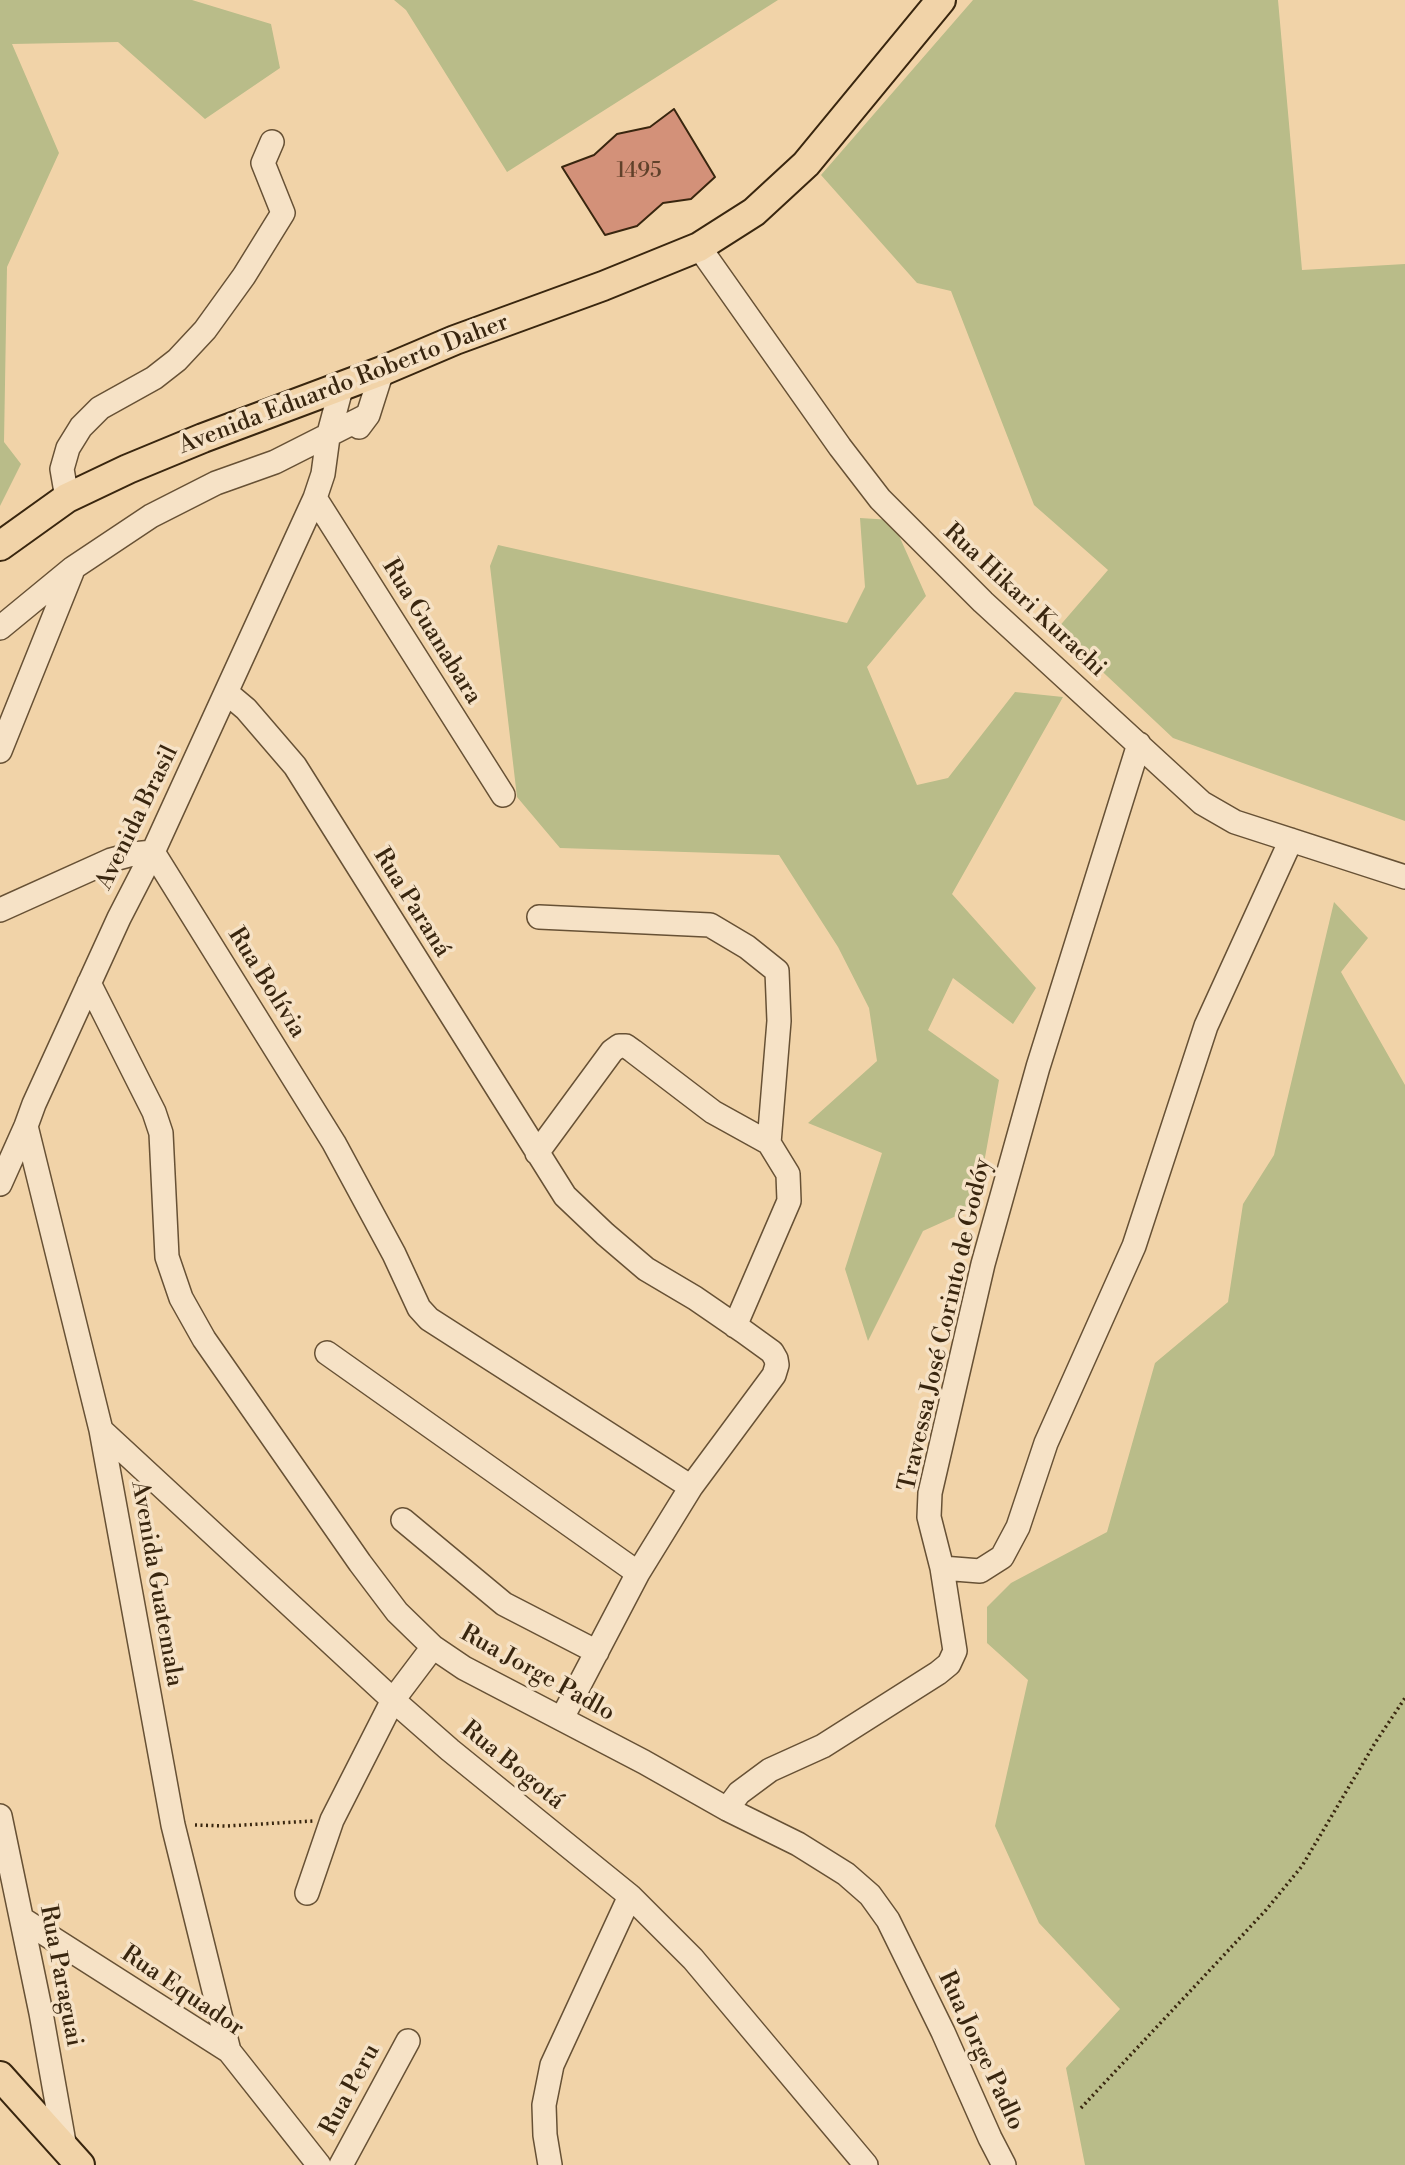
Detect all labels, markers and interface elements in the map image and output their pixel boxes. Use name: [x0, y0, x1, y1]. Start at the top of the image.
house number: 1495: [616, 159, 662, 185]
street label: Avenida Eduardo Roberto Daher: [175, 309, 513, 461]
street label: Rua Hikari Kurachi: [937, 518, 1111, 684]
street label: Rua Guanabara: [375, 554, 487, 710]
street label: Avenida Brasil: [91, 741, 185, 895]
street label: Rua Paraná: [366, 843, 456, 963]
street label: Rua Bolívia: [221, 922, 311, 1044]
street label: Travessa José Corinto de Godóy: [894, 1156, 998, 1494]
street label: Avenida Guatemala: [124, 1479, 188, 1689]
street label: Rua Jorge Padlo: [455, 1620, 619, 1728]
street label: Rua Bogotá: [455, 1716, 569, 1816]
street label: Rua Paraguai: [32, 1903, 88, 2049]
street label: Rua Equador: [115, 1940, 249, 2044]
street label: Rua Jorge Padlo: [931, 1967, 1029, 2135]
street label: Rua Peru: [315, 2040, 387, 2140]

